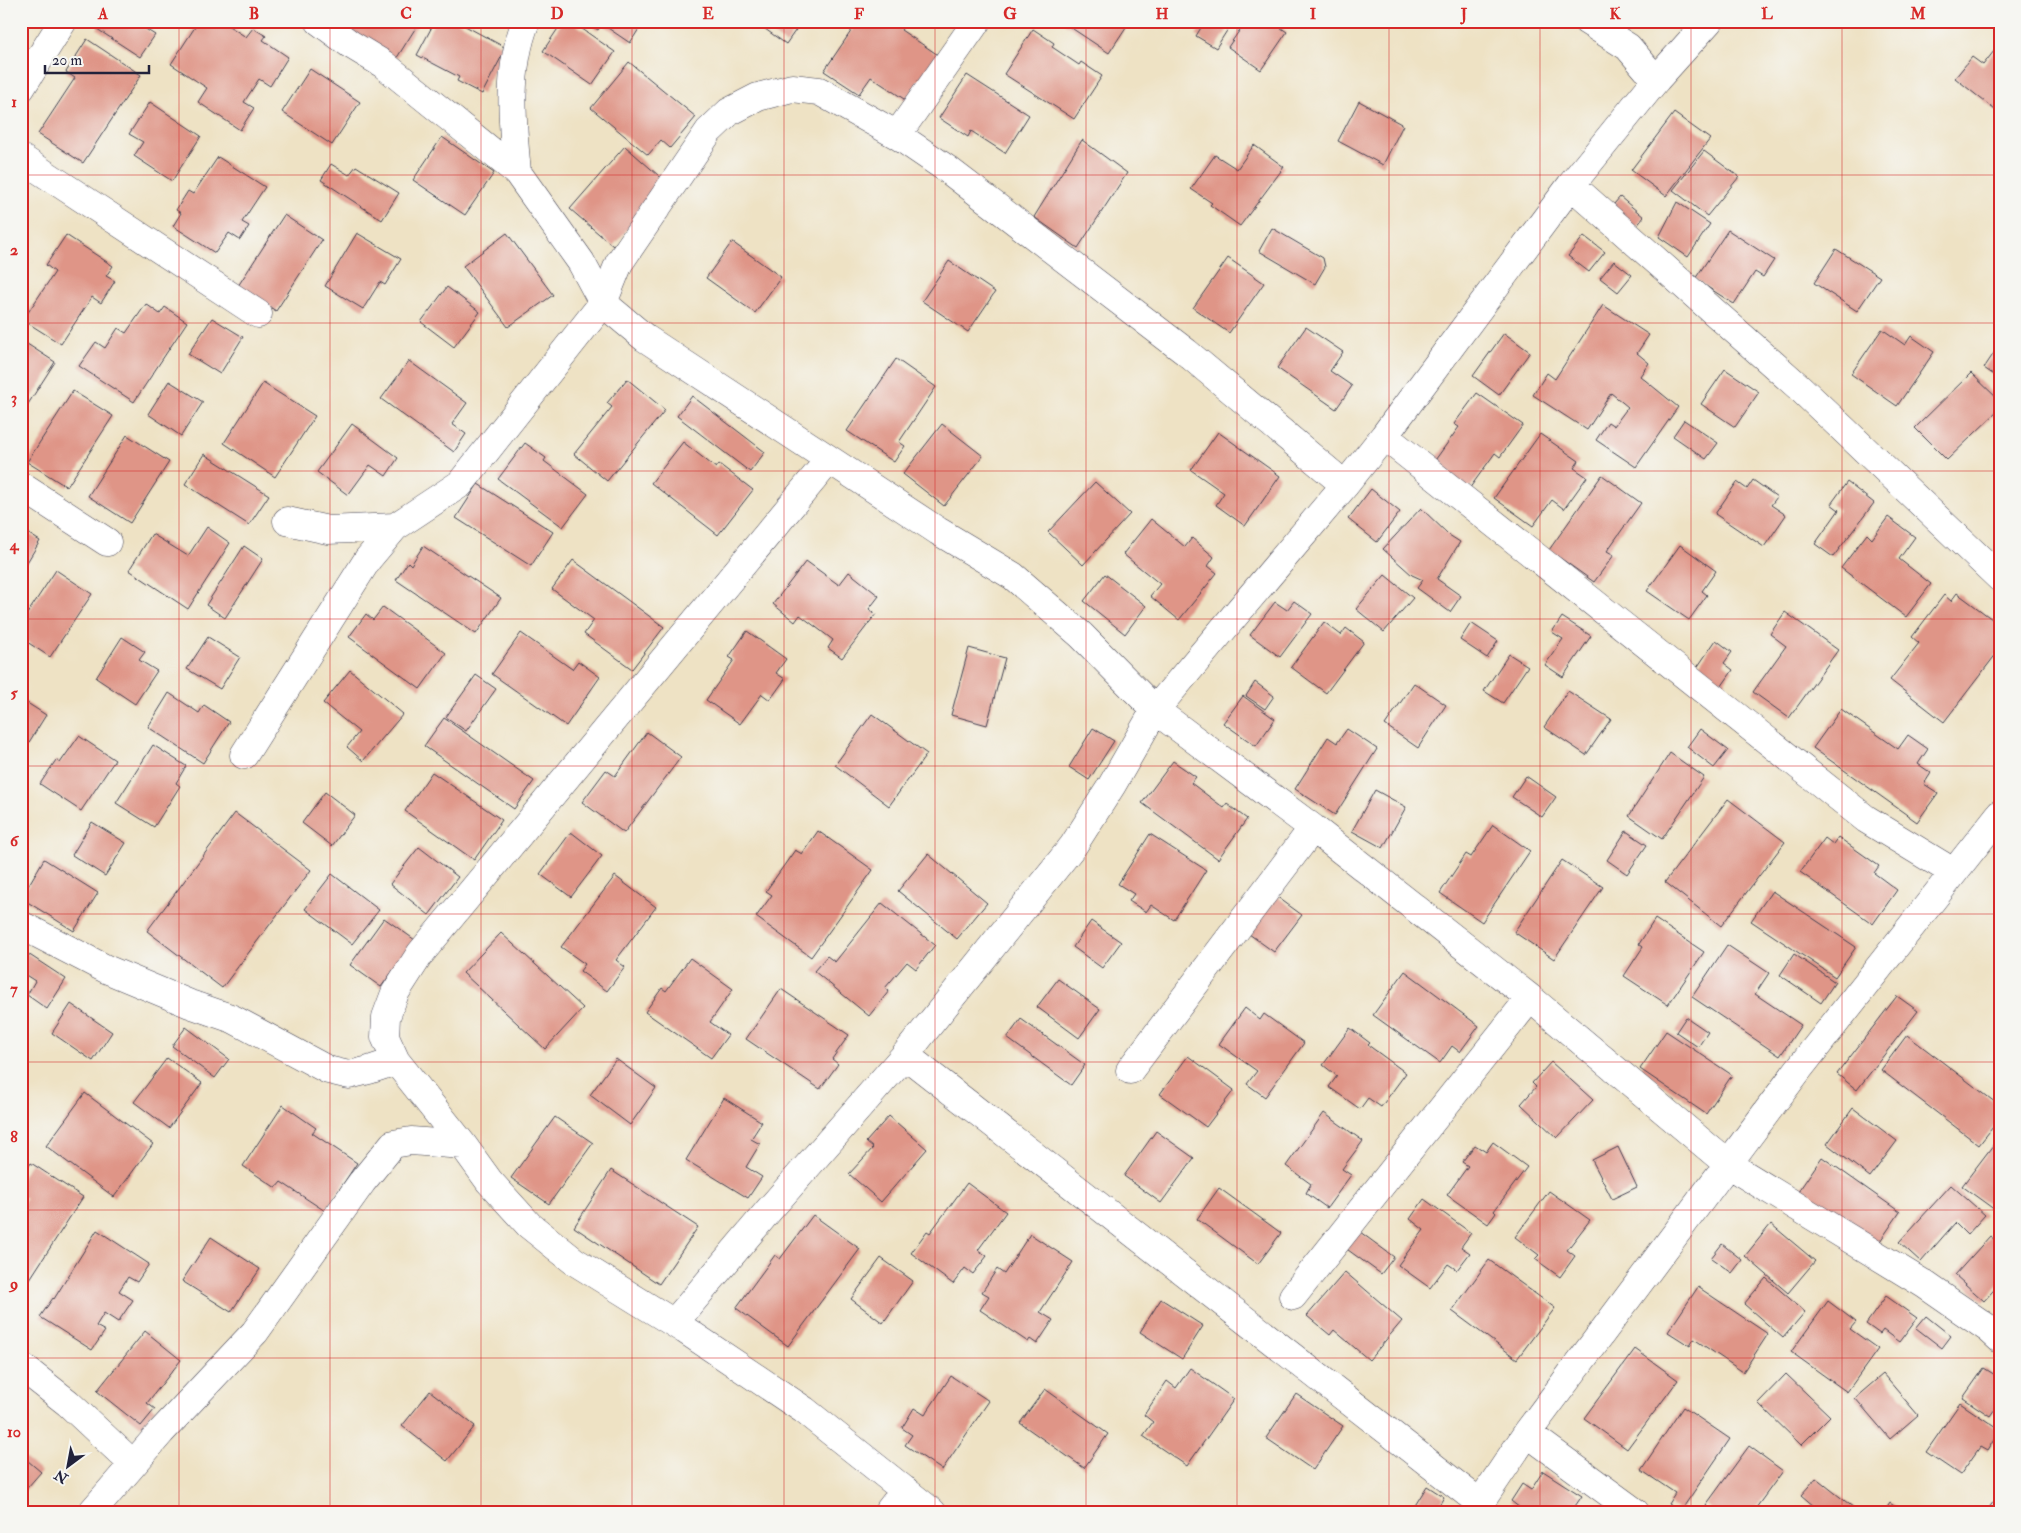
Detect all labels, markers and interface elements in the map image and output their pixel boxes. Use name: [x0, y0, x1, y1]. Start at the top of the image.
text: A: [97, 4, 109, 24]
text: B: [249, 4, 259, 24]
text: C: [400, 4, 412, 24]
text: D: [550, 4, 564, 24]
text: E: [702, 4, 714, 24]
text: F: [854, 4, 864, 24]
text: G: [1003, 4, 1017, 24]
text: H: [1155, 4, 1169, 24]
text: I: [1310, 4, 1317, 24]
text: J: [1460, 4, 1468, 25]
text: K: [1609, 4, 1621, 24]
text: L: [1761, 4, 1773, 24]
text: M: [1909, 4, 1926, 24]
scale bar: [45, 42, 149, 74]
text: 20 m: [52, 51, 82, 70]
text: 1: [11, 92, 17, 112]
text: 2: [10, 240, 18, 260]
text: 3: [11, 388, 17, 408]
text: 4: [9, 535, 20, 555]
text: 5: [10, 683, 18, 703]
text: 6: [10, 831, 20, 851]
text: 7: [10, 979, 18, 999]
text: 8: [10, 1127, 18, 1147]
text: 9: [8, 1274, 18, 1294]
text: 10: [7, 1422, 21, 1442]
north arrow: [42, 1440, 92, 1490]
text: N: [51, 1466, 72, 1488]

